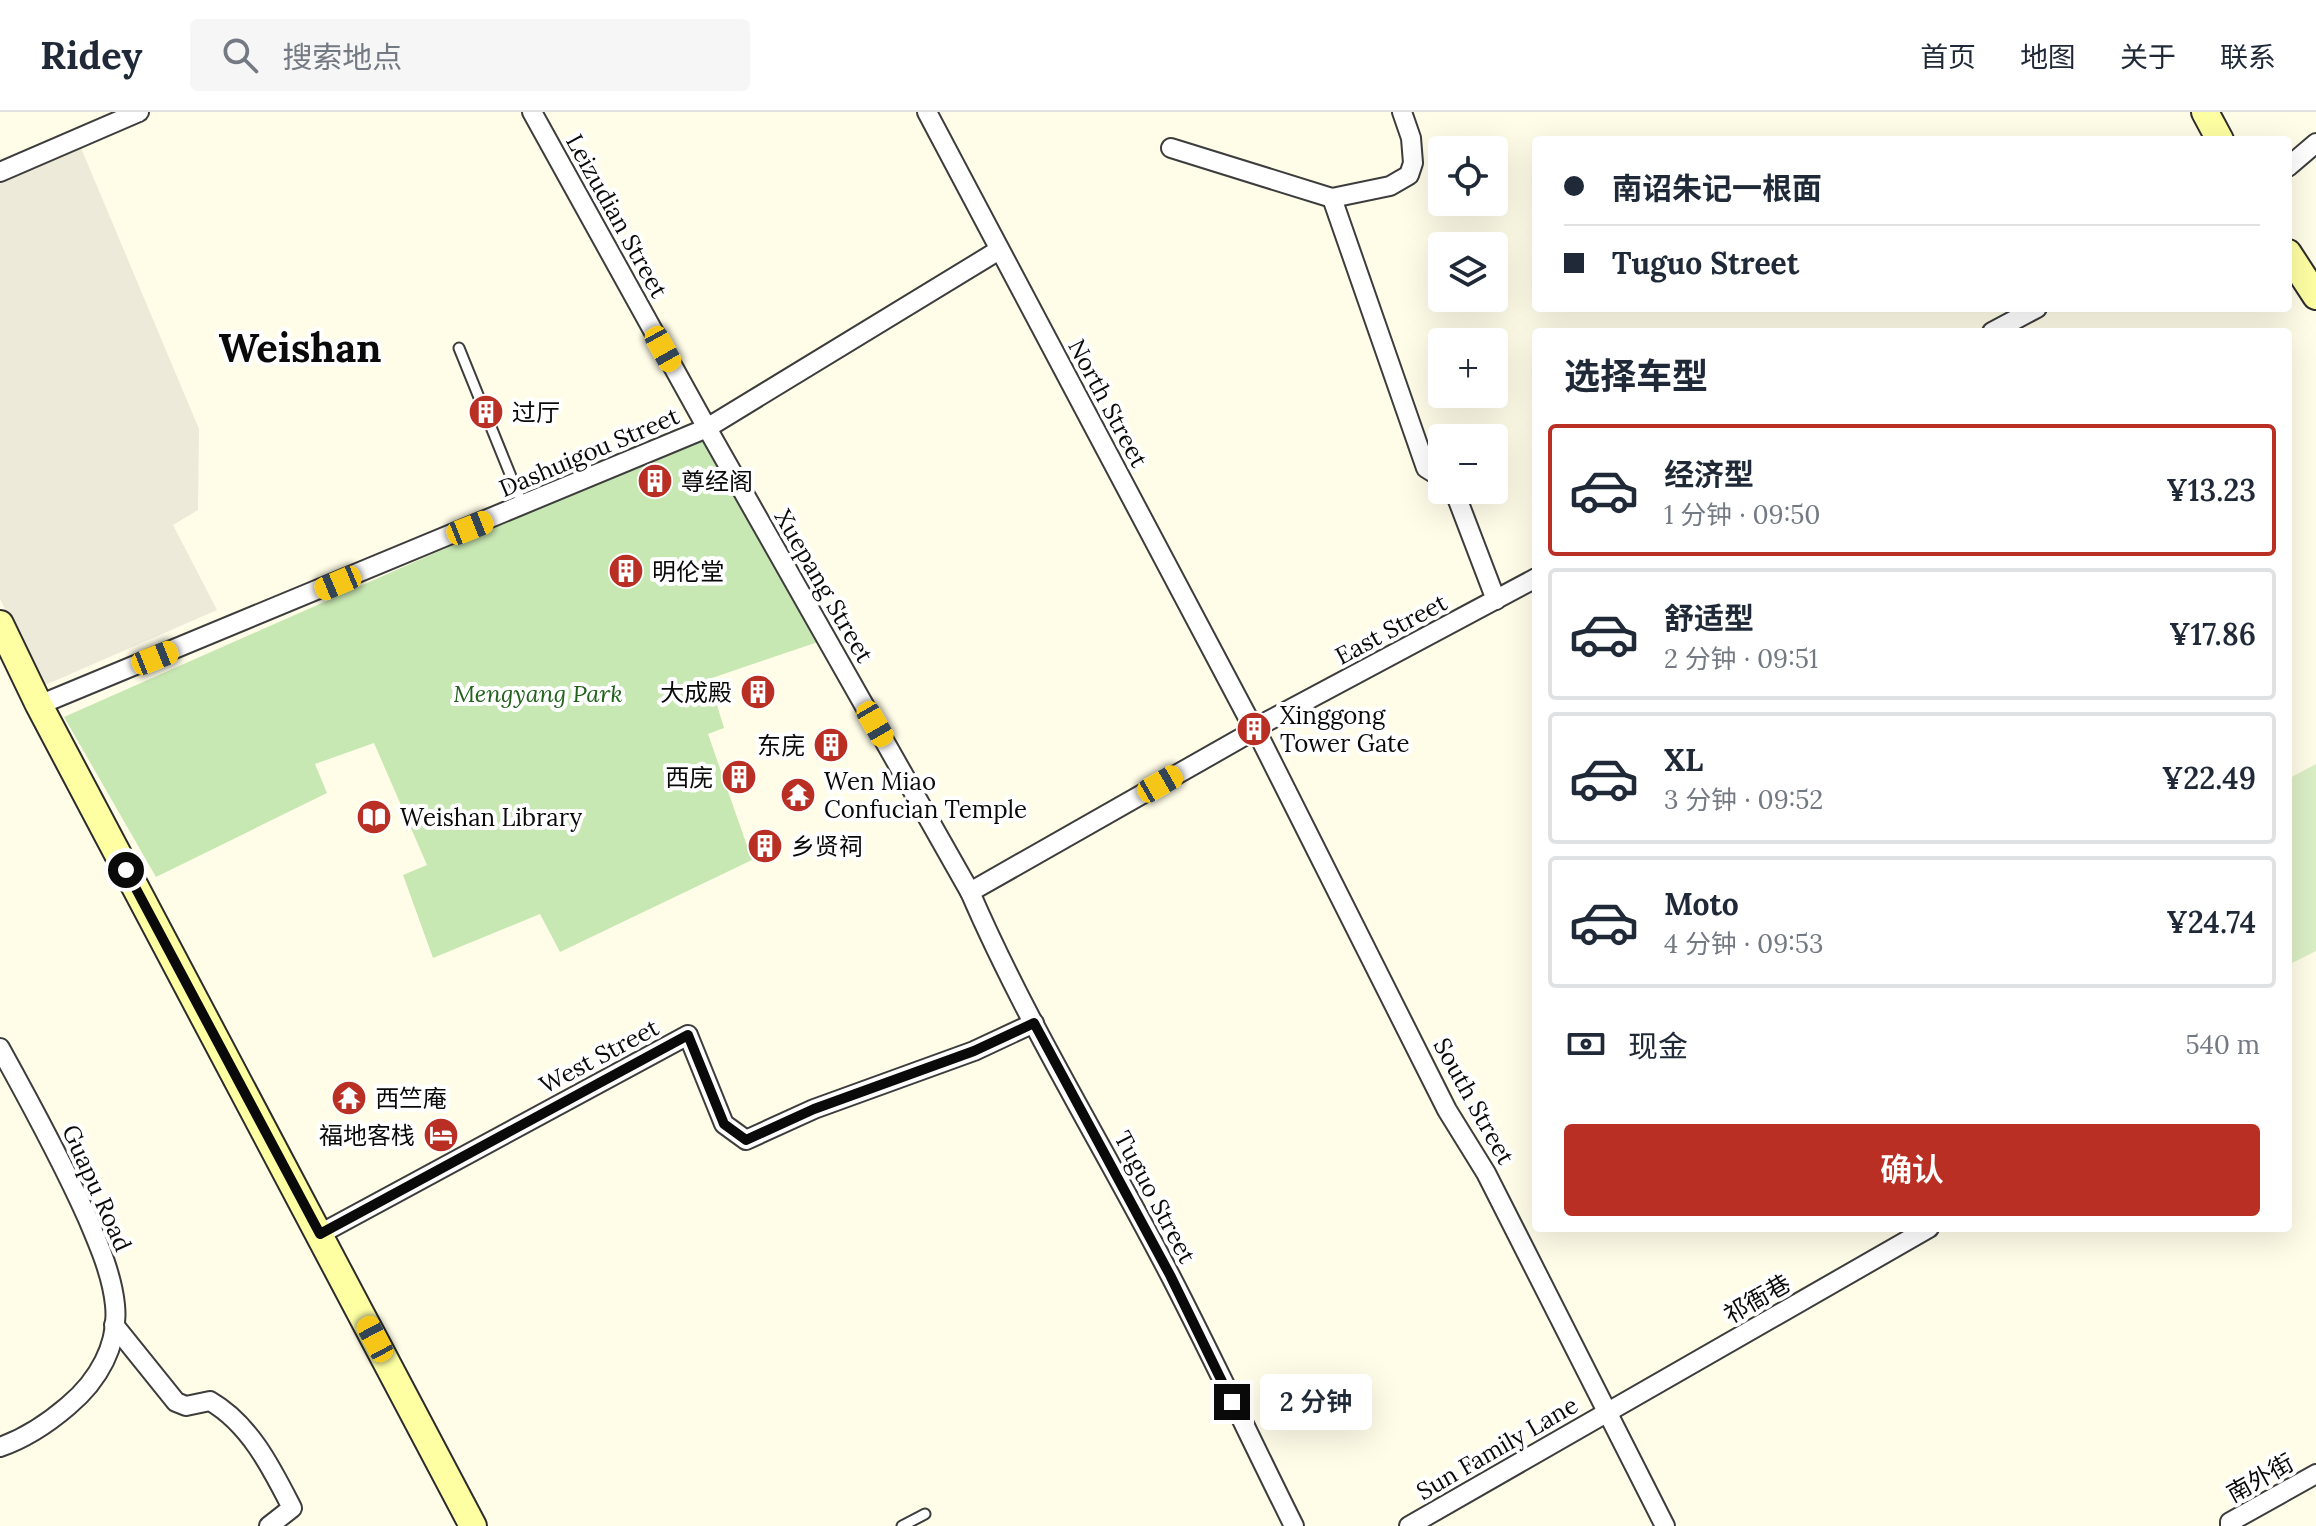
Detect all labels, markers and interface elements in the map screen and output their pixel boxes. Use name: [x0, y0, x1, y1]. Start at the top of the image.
search box: [190, 19, 750, 91]
text: Ridey: [40, 31, 142, 79]
icon: search: [218, 33, 262, 77]
text: 搜索地点: [282, 38, 402, 76]
text: 首页: [1920, 39, 1976, 75]
text: 地图: [2020, 39, 2076, 75]
text: 关于: [2120, 39, 2176, 75]
text: 联系: [2220, 39, 2276, 75]
street label: Leizudian Street: [559, 129, 675, 304]
map controls: [1428, 136, 1508, 504]
button: locate: [1428, 136, 1508, 216]
text: 南诏朱记一根面: [1612, 169, 1822, 207]
button: layers: [1428, 232, 1508, 312]
text: Tuguo Street: [1612, 244, 1799, 282]
district label: Weishan: [218, 322, 382, 373]
car: [641, 322, 685, 376]
button: +: [1428, 328, 1508, 408]
street label: North Street: [1061, 334, 1155, 473]
text: 选择车型: [1564, 353, 1708, 399]
building icon: 过厅: [467, 393, 505, 431]
place label: 过厅: [512, 397, 560, 428]
street label: Dashuigou Street: [494, 400, 684, 504]
button: −: [1428, 424, 1508, 504]
icon: car: [1568, 454, 1640, 526]
text: 经济型: [1664, 455, 1754, 493]
building icon: 尊经阁: [636, 462, 674, 500]
place label: 尊经阁: [681, 466, 753, 497]
text: ¥13.23: [2166, 471, 2256, 509]
text: 1 分钟 · 09:50: [1664, 498, 1820, 531]
street label: Xuepang Street: [768, 504, 881, 669]
car: [443, 508, 497, 548]
building icon: 明伦堂: [607, 552, 645, 590]
place label: 明伦堂: [652, 556, 724, 587]
car: [311, 563, 365, 603]
street label: East Street: [1330, 586, 1453, 671]
icon: car: [1568, 598, 1640, 670]
text: 舒适型: [1664, 599, 1754, 637]
text: ¥17.86: [2169, 615, 2256, 653]
car: [128, 638, 182, 678]
text: 2 分钟 · 09:51: [1664, 642, 1818, 675]
building icon: 大成殿: [739, 673, 777, 711]
place label: 大成殿: [660, 677, 732, 708]
park label: Mengyang Park: [453, 678, 623, 709]
car: [853, 697, 897, 751]
place label: Xinggong Tower Gate: [1280, 700, 1409, 759]
building icon: Xinggong Tower Gate: [1235, 710, 1273, 748]
building icon: 东庑: [812, 726, 850, 764]
place label: 东庑: [757, 730, 805, 761]
text: XL: [1664, 741, 1703, 779]
icon: car: [1568, 742, 1640, 814]
building icon: 西庑: [720, 758, 758, 796]
text: ¥22.49: [2162, 759, 2256, 797]
place label: 西庑: [665, 762, 713, 793]
car: [1133, 762, 1187, 806]
place label: Wen Miao Confucian Temple: [824, 766, 1027, 825]
temple icon: Wen Miao Confucian Temple: [779, 776, 817, 814]
text: 3 分钟 · 09:52: [1664, 783, 1823, 816]
library icon: Weishan Library: [355, 798, 393, 836]
place label: Weishan Library: [400, 802, 582, 833]
building icon: 乡贤祠: [746, 827, 784, 865]
place label: 乡贤祠: [791, 831, 863, 862]
route start: [108, 852, 144, 888]
text: Moto: [1664, 885, 1739, 923]
icon: car: [1568, 886, 1640, 958]
text: ¥24.74: [2166, 903, 2256, 941]
text: 4 分钟 · 09:53: [1664, 927, 1823, 960]
street label: West Street: [534, 1011, 665, 1100]
icon: cash: [1564, 1022, 1608, 1066]
text: 现金: [1628, 1027, 1688, 1065]
text: 540 m: [2186, 1028, 2260, 1061]
street label: South Street: [1427, 1032, 1522, 1170]
temple icon: 西竺庵: [330, 1079, 368, 1117]
place label: 西竺庵: [375, 1083, 447, 1114]
hotel icon: 福地客栈: [422, 1116, 460, 1154]
street label: Guapu Road: [55, 1120, 139, 1256]
place label: 福地客栈: [319, 1120, 415, 1151]
button: 确认: [1564, 1124, 2260, 1216]
street label: Tuguo Street: [1107, 1126, 1203, 1269]
street label: 祁衙巷: [1718, 1268, 1796, 1330]
car: [353, 1312, 397, 1366]
callout: 2 分钟: [1260, 1374, 1372, 1430]
route end: [1214, 1384, 1250, 1420]
text: 2 分钟: [1280, 1385, 1352, 1418]
street label: Sun Family Lane: [1411, 1389, 1583, 1507]
street label: 南外街: [2221, 1447, 2299, 1509]

